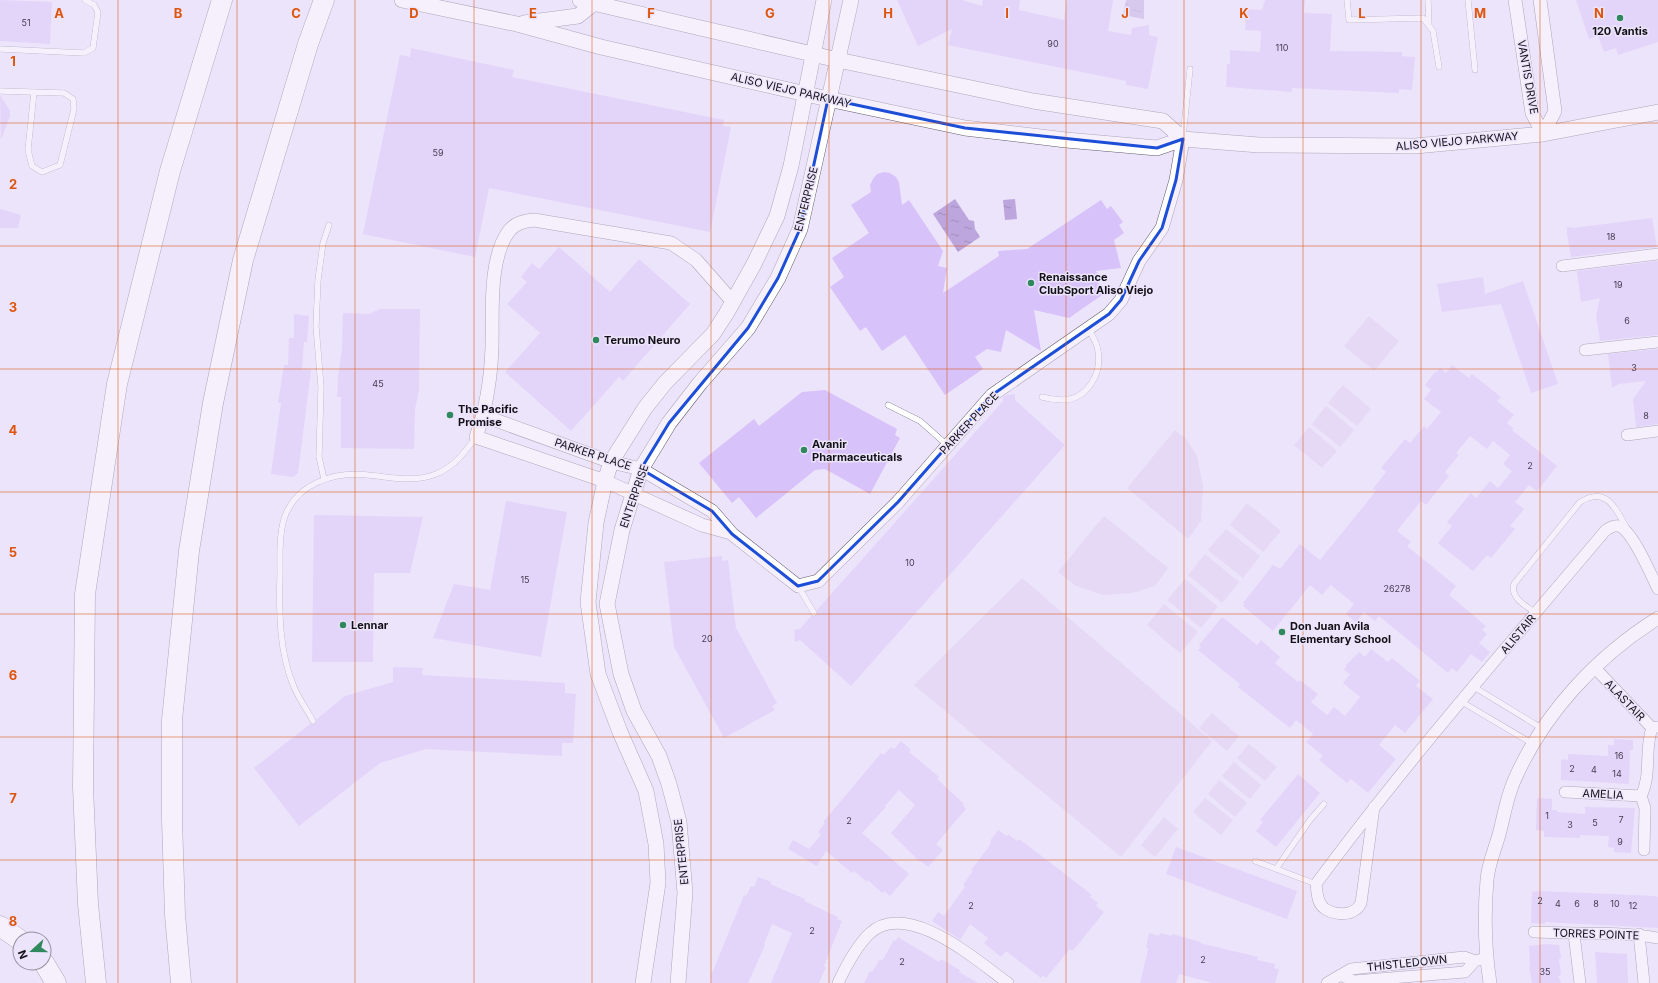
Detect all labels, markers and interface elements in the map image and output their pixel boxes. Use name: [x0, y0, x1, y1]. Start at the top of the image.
text: A: [54, 5, 64, 21]
text: B: [174, 5, 183, 21]
text: C: [291, 5, 301, 21]
text: D: [409, 5, 419, 21]
text: E: [529, 5, 537, 21]
text: F: [647, 5, 655, 21]
text: G: [765, 5, 775, 21]
text: H: [883, 5, 893, 21]
text: I: [1005, 5, 1009, 21]
text: J: [1121, 5, 1129, 21]
text: K: [1239, 5, 1249, 21]
text: L: [1358, 5, 1366, 21]
text: M: [1474, 5, 1486, 21]
text: N: [1594, 5, 1604, 21]
marker: 120 Vantis: [1615, 13, 1625, 23]
house number: 51: [21, 17, 31, 28]
place label: 120 Vantis: [1592, 24, 1648, 38]
house number: 90: [1047, 38, 1059, 49]
street label: VANTIS DRIVE: [1515, 39, 1541, 115]
house number: 110: [1276, 42, 1289, 53]
text: 1: [10, 53, 16, 69]
street label: ALISO VIEJO PARKWAY: [730, 69, 853, 111]
street label: ALISO VIEJO PARKWAY: [1395, 129, 1519, 153]
house number: 59: [432, 147, 444, 158]
street label: ENTERPRISE: [791, 165, 821, 233]
text: 2: [9, 176, 17, 192]
house number: 18: [1606, 231, 1616, 242]
place label: Renaissance ClubSport Aliso Viejo: [1039, 270, 1154, 297]
marker: Renaissance ClubSport Aliso Viejo: [1026, 278, 1036, 288]
house number: 19: [1613, 279, 1623, 290]
text: 3: [9, 299, 17, 315]
house number: 6: [1624, 315, 1630, 326]
place label: Terumo Neuro: [604, 333, 681, 347]
marker: Terumo Neuro: [591, 335, 601, 345]
house number: 3: [1631, 362, 1637, 373]
house number: 45: [372, 378, 384, 389]
street label: PARKER PLACE: [937, 389, 1001, 457]
place label: The Pacific Promise: [458, 402, 519, 429]
marker: The Pacific Promise: [445, 410, 455, 420]
house number: 8: [1643, 410, 1649, 421]
text: 4: [9, 422, 18, 438]
street label: PARKER PLACE: [553, 435, 633, 473]
place label: Avanir Pharmaceuticals: [812, 437, 902, 464]
marker: Avanir Pharmaceuticals: [799, 445, 809, 455]
house number: 2: [1527, 460, 1533, 471]
street label: ENTERPRISE: [617, 462, 651, 530]
text: 5: [9, 544, 17, 560]
house number: 10: [905, 557, 915, 568]
house number: 15: [520, 574, 530, 585]
house number: 26278: [1383, 583, 1411, 594]
street label: ALISTAIR: [1497, 611, 1539, 657]
place label: Lennar: [351, 618, 389, 632]
place label: Don Juan Avila Elementary School: [1290, 619, 1391, 646]
marker: Lennar: [338, 620, 348, 630]
marker: Don Juan Avila Elementary School: [1277, 627, 1287, 637]
house number: 20: [701, 633, 713, 644]
text: 6: [9, 667, 17, 683]
street label: ALASTAIR: [1602, 676, 1648, 724]
house number: 16: [1614, 750, 1624, 761]
house number: 2: [1569, 763, 1575, 774]
house number: 4: [1591, 764, 1597, 775]
house number: 14: [1612, 768, 1622, 779]
street label: AMELIA: [1582, 786, 1624, 802]
text: 7: [9, 790, 17, 806]
house number: 1: [1545, 810, 1549, 821]
house number: 7: [1618, 814, 1624, 825]
house number: 2: [846, 815, 852, 826]
house number: 5: [1592, 817, 1598, 828]
street label: ENTERPRISE: [671, 818, 691, 886]
house number: 3: [1567, 819, 1573, 830]
house number: 9: [1617, 836, 1623, 847]
house number: 2: [1537, 895, 1543, 906]
house number: 4: [1555, 898, 1561, 909]
house number: 6: [1574, 898, 1580, 909]
house number: 8: [1593, 898, 1599, 909]
house number: 10: [1610, 898, 1620, 909]
house number: 2: [968, 900, 974, 911]
house number: 12: [1628, 900, 1638, 911]
text: 8: [9, 913, 17, 929]
house number: 2: [809, 925, 815, 936]
street label: TORRES POINTE: [1553, 925, 1639, 943]
north arrow: [12, 931, 52, 971]
text: N: [15, 948, 31, 961]
street label: THISTLEDOWN: [1366, 952, 1448, 974]
house number: 2: [1200, 954, 1206, 965]
house number: 2: [899, 956, 905, 967]
house number: 35: [1539, 966, 1551, 977]

